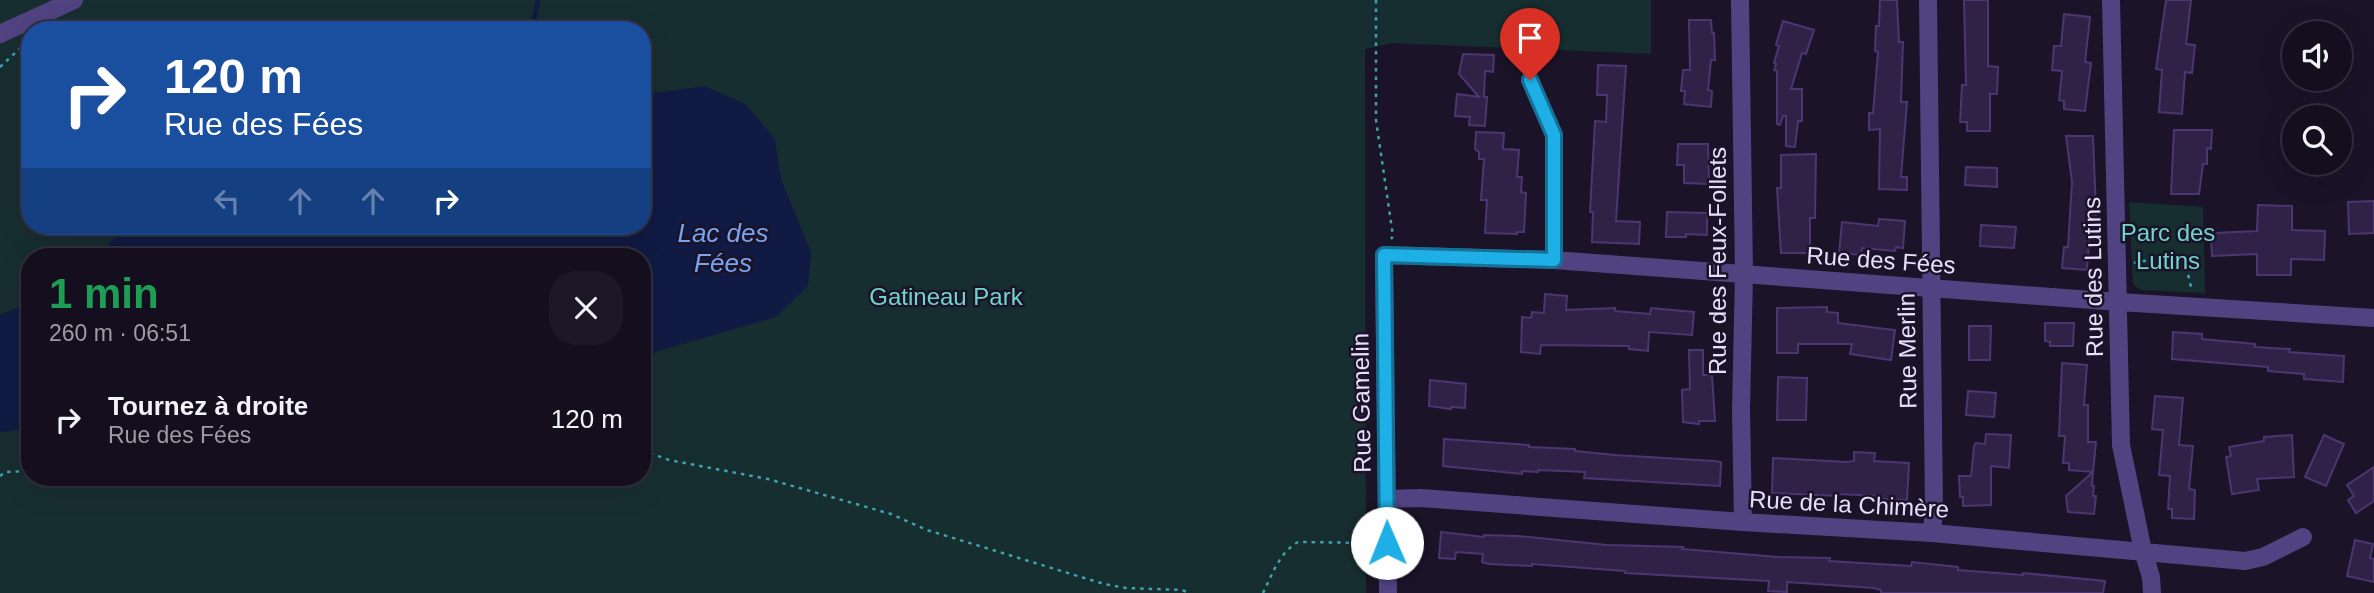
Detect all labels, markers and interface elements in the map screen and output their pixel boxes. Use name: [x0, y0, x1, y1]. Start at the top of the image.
pin: [1500, 8, 1560, 80]
icon: arrive: [1511, 19, 1549, 57]
map controls: [2282, 21, 2352, 175]
button: sound: [2282, 21, 2352, 91]
icon: right: [49, 49, 140, 140]
text: 120 m: [164, 49, 303, 103]
button: search: [2282, 105, 2352, 175]
text: Rue des Fées: [164, 106, 363, 142]
street label: Rue des Feux-Follets: [1704, 147, 1731, 375]
icon: left: [208, 182, 246, 220]
icon: ahead: [281, 182, 319, 220]
icon: ahead: [354, 182, 392, 220]
icon: right: [427, 182, 465, 220]
street label: Rue des Lutins: [2078, 197, 2108, 357]
water label: Lac des Fées: [677, 218, 769, 278]
park label: Parc des Lutins: [2121, 219, 2215, 274]
street label: Rue des Fées: [1806, 241, 1956, 279]
text: 1 min: [49, 270, 159, 317]
button: close: [549, 271, 623, 345]
park label: Gatineau Park: [869, 283, 1024, 310]
street label: Rue Merlin: [1892, 293, 1922, 409]
text: 260 m · 06:51: [49, 320, 191, 346]
street label: Rue Gamelin: [1346, 333, 1376, 473]
text: Tournez à droite: [108, 391, 308, 421]
icon: right: [49, 401, 87, 439]
text: 120 m: [551, 404, 623, 434]
text: Rue des Fées: [108, 422, 251, 448]
street label: Rue de la Chimère: [1748, 485, 1950, 523]
position arrow: [1350, 506, 1424, 580]

